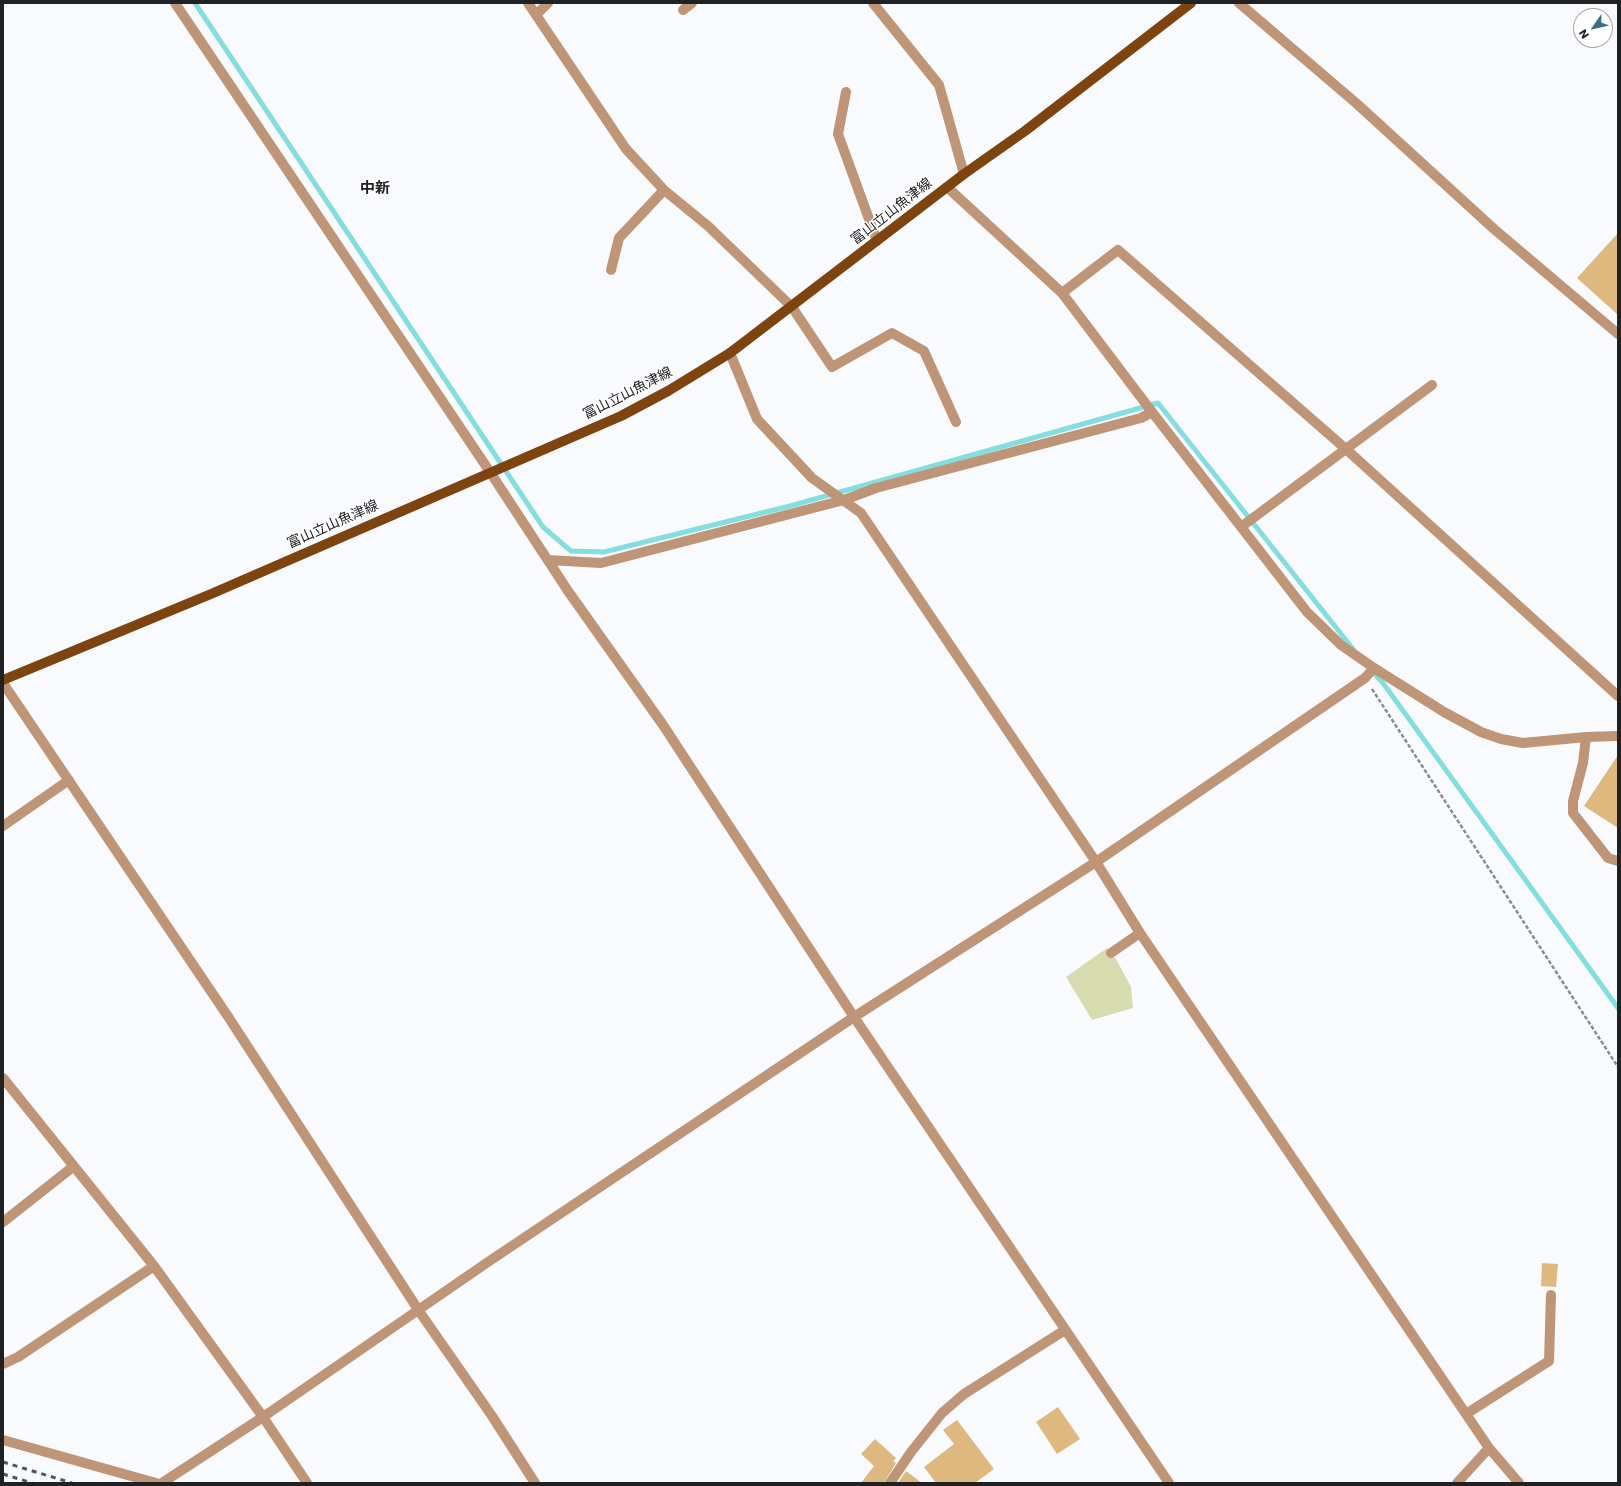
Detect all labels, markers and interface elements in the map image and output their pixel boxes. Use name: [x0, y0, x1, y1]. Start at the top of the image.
north arrow: [1573, 8, 1613, 48]
text: N: [1575, 26, 1593, 42]
street label: 富山立山魚津線: [848, 175, 936, 249]
district label: 中新: [360, 180, 390, 198]
street label: 富山立山魚津線: [581, 364, 675, 424]
street label: 富山立山魚津線: [285, 497, 381, 553]

